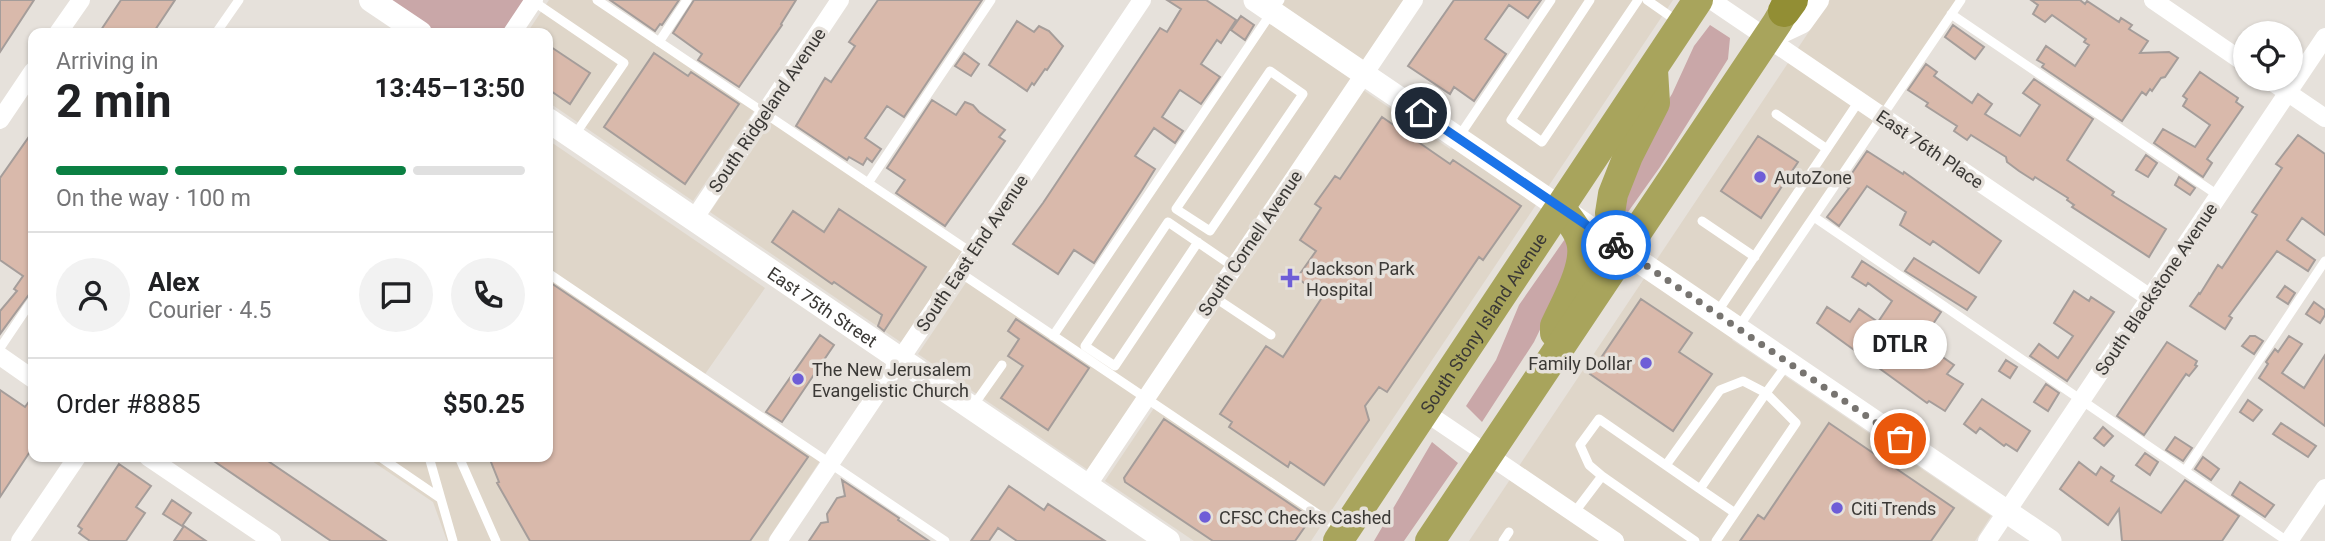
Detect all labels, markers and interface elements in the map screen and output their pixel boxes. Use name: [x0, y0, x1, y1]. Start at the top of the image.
map controls: [2233, 21, 2303, 91]
button: locate: [2233, 21, 2303, 91]
street label: South Ridgeland Avenue: [704, 24, 830, 196]
text: Arriving in: [56, 48, 159, 75]
text: 13:45–13:50: [375, 73, 525, 103]
text: 2 min: [56, 74, 172, 128]
pin: [1391, 83, 1451, 143]
icon: home: [1402, 94, 1440, 132]
street label: East 76th Place: [1872, 105, 1988, 193]
street label: South Cornell Avenue: [1194, 166, 1306, 320]
place label: AutoZone: [1774, 167, 1852, 188]
marker: AutoZone: [1752, 169, 1768, 185]
street label: South East End Avenue: [912, 171, 1032, 335]
text: On the way · 100 m: [56, 185, 251, 212]
street label: South Blackstone Avenue: [2090, 199, 2222, 379]
courier: [1581, 210, 1651, 280]
icon: bike: [1597, 226, 1635, 264]
street label: South Stony Island Avenue: [1415, 229, 1551, 417]
button: person: [56, 258, 130, 332]
button: chat: [359, 258, 433, 332]
button: phone: [451, 258, 525, 332]
place label: Jackson Park Hospital: [1306, 258, 1415, 300]
street label: East 75th Street: [764, 262, 881, 351]
text: Alex: [148, 267, 200, 297]
marker: Jackson Park Hospital: [1280, 268, 1300, 288]
text: Courier · 4.5: [148, 297, 271, 324]
callout: DTLR: [1853, 320, 1947, 369]
text: DTLR: [1872, 331, 1928, 358]
place label: Family Dollar: [1528, 353, 1632, 374]
marker: Family Dollar: [1638, 355, 1654, 371]
place label: The New Jerusalem Evangelistic Church: [812, 359, 971, 401]
marker: The New Jerusalem Evangelistic Church: [790, 371, 806, 387]
text: Order #8885: [56, 389, 201, 419]
text: $50.25: [443, 389, 525, 419]
pin: [1870, 409, 1930, 469]
icon: bag: [1881, 420, 1919, 458]
place label: Citi Trends: [1851, 498, 1936, 519]
marker: Citi Trends: [1829, 500, 1845, 516]
place label: CFSC Checks Cashed: [1219, 507, 1391, 528]
marker: CFSC Checks Cashed: [1197, 509, 1213, 525]

